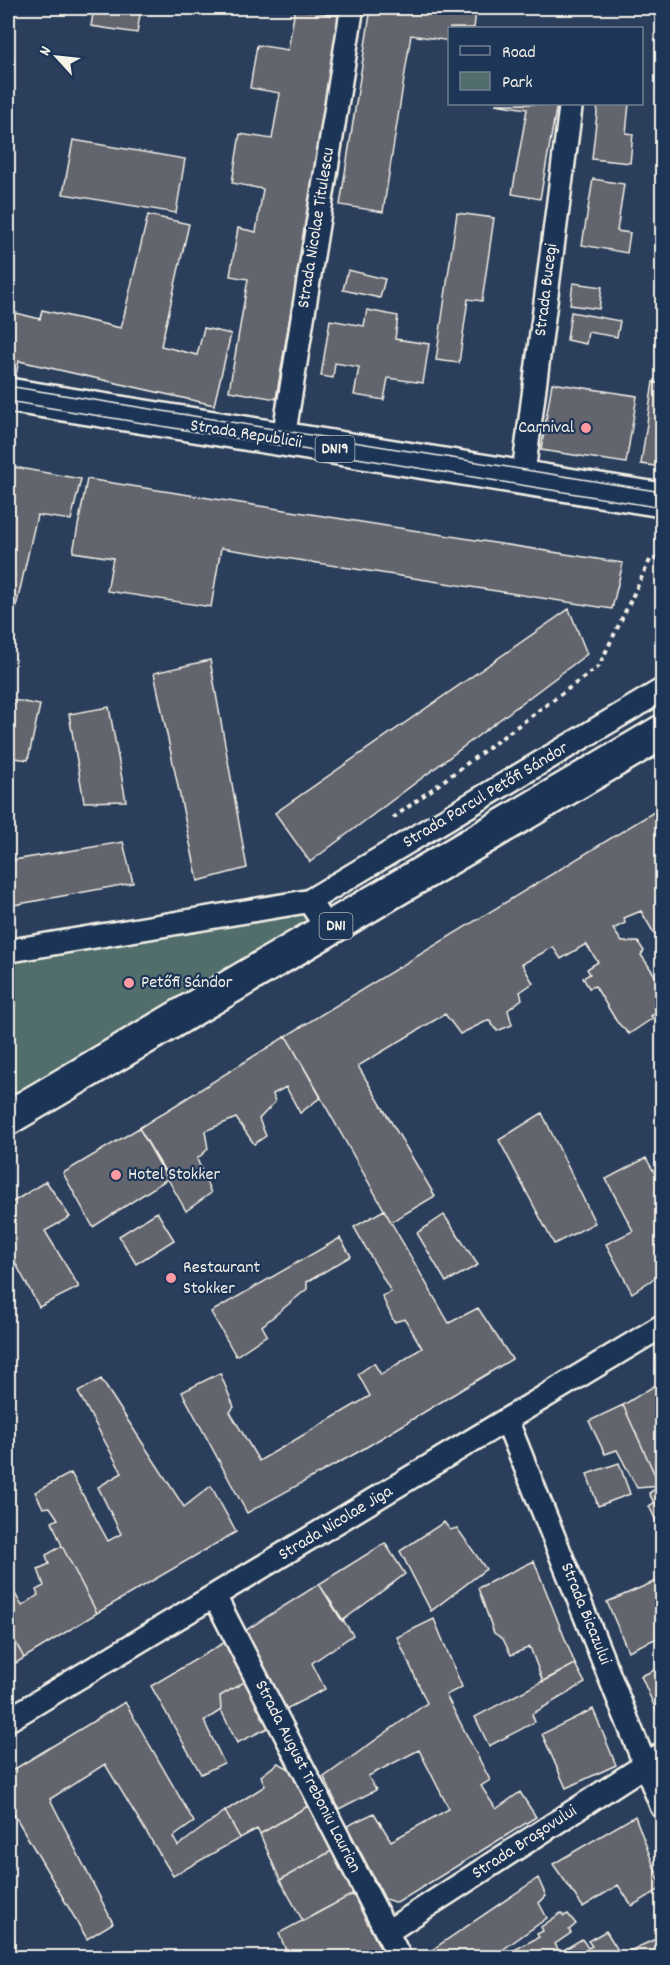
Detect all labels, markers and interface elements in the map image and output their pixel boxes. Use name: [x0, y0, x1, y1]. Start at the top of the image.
north arrow: [27, 27, 87, 87]
legend: [448, 27, 643, 105]
text: Road: [502, 41, 536, 66]
text: N: [34, 42, 58, 60]
text: Park: [502, 71, 533, 96]
street label: Strada Nicolae Titulescu: [292, 146, 342, 310]
street label: Strada Bucegi: [529, 242, 565, 338]
street label: Strada Republicii: [188, 414, 304, 456]
place label: Carnival: [518, 416, 575, 441]
marker: Carnival: [579, 421, 593, 435]
road number: DN19: [316, 436, 354, 462]
street label: Strada Parcul Petőfi Sándor: [399, 736, 574, 855]
road number: DN1: [320, 913, 352, 939]
place label: Petőfi Sándor: [141, 971, 233, 996]
marker: Petőfi Sándor: [122, 976, 136, 990]
place label: Hotel Stokker: [128, 1163, 220, 1188]
marker: Hotel Stokker: [109, 1168, 123, 1182]
place label: Restaurant Stokker: [183, 1256, 261, 1302]
marker: Restaurant Stokker: [164, 1271, 178, 1285]
street label: Strada Nicolae Jiga: [274, 1480, 398, 1568]
street label: Strada Bicazului: [553, 1559, 617, 1669]
street label: Strada August Treboniu Laurian: [247, 1676, 367, 1878]
street label: Strada Brașovului: [468, 1800, 582, 1886]

